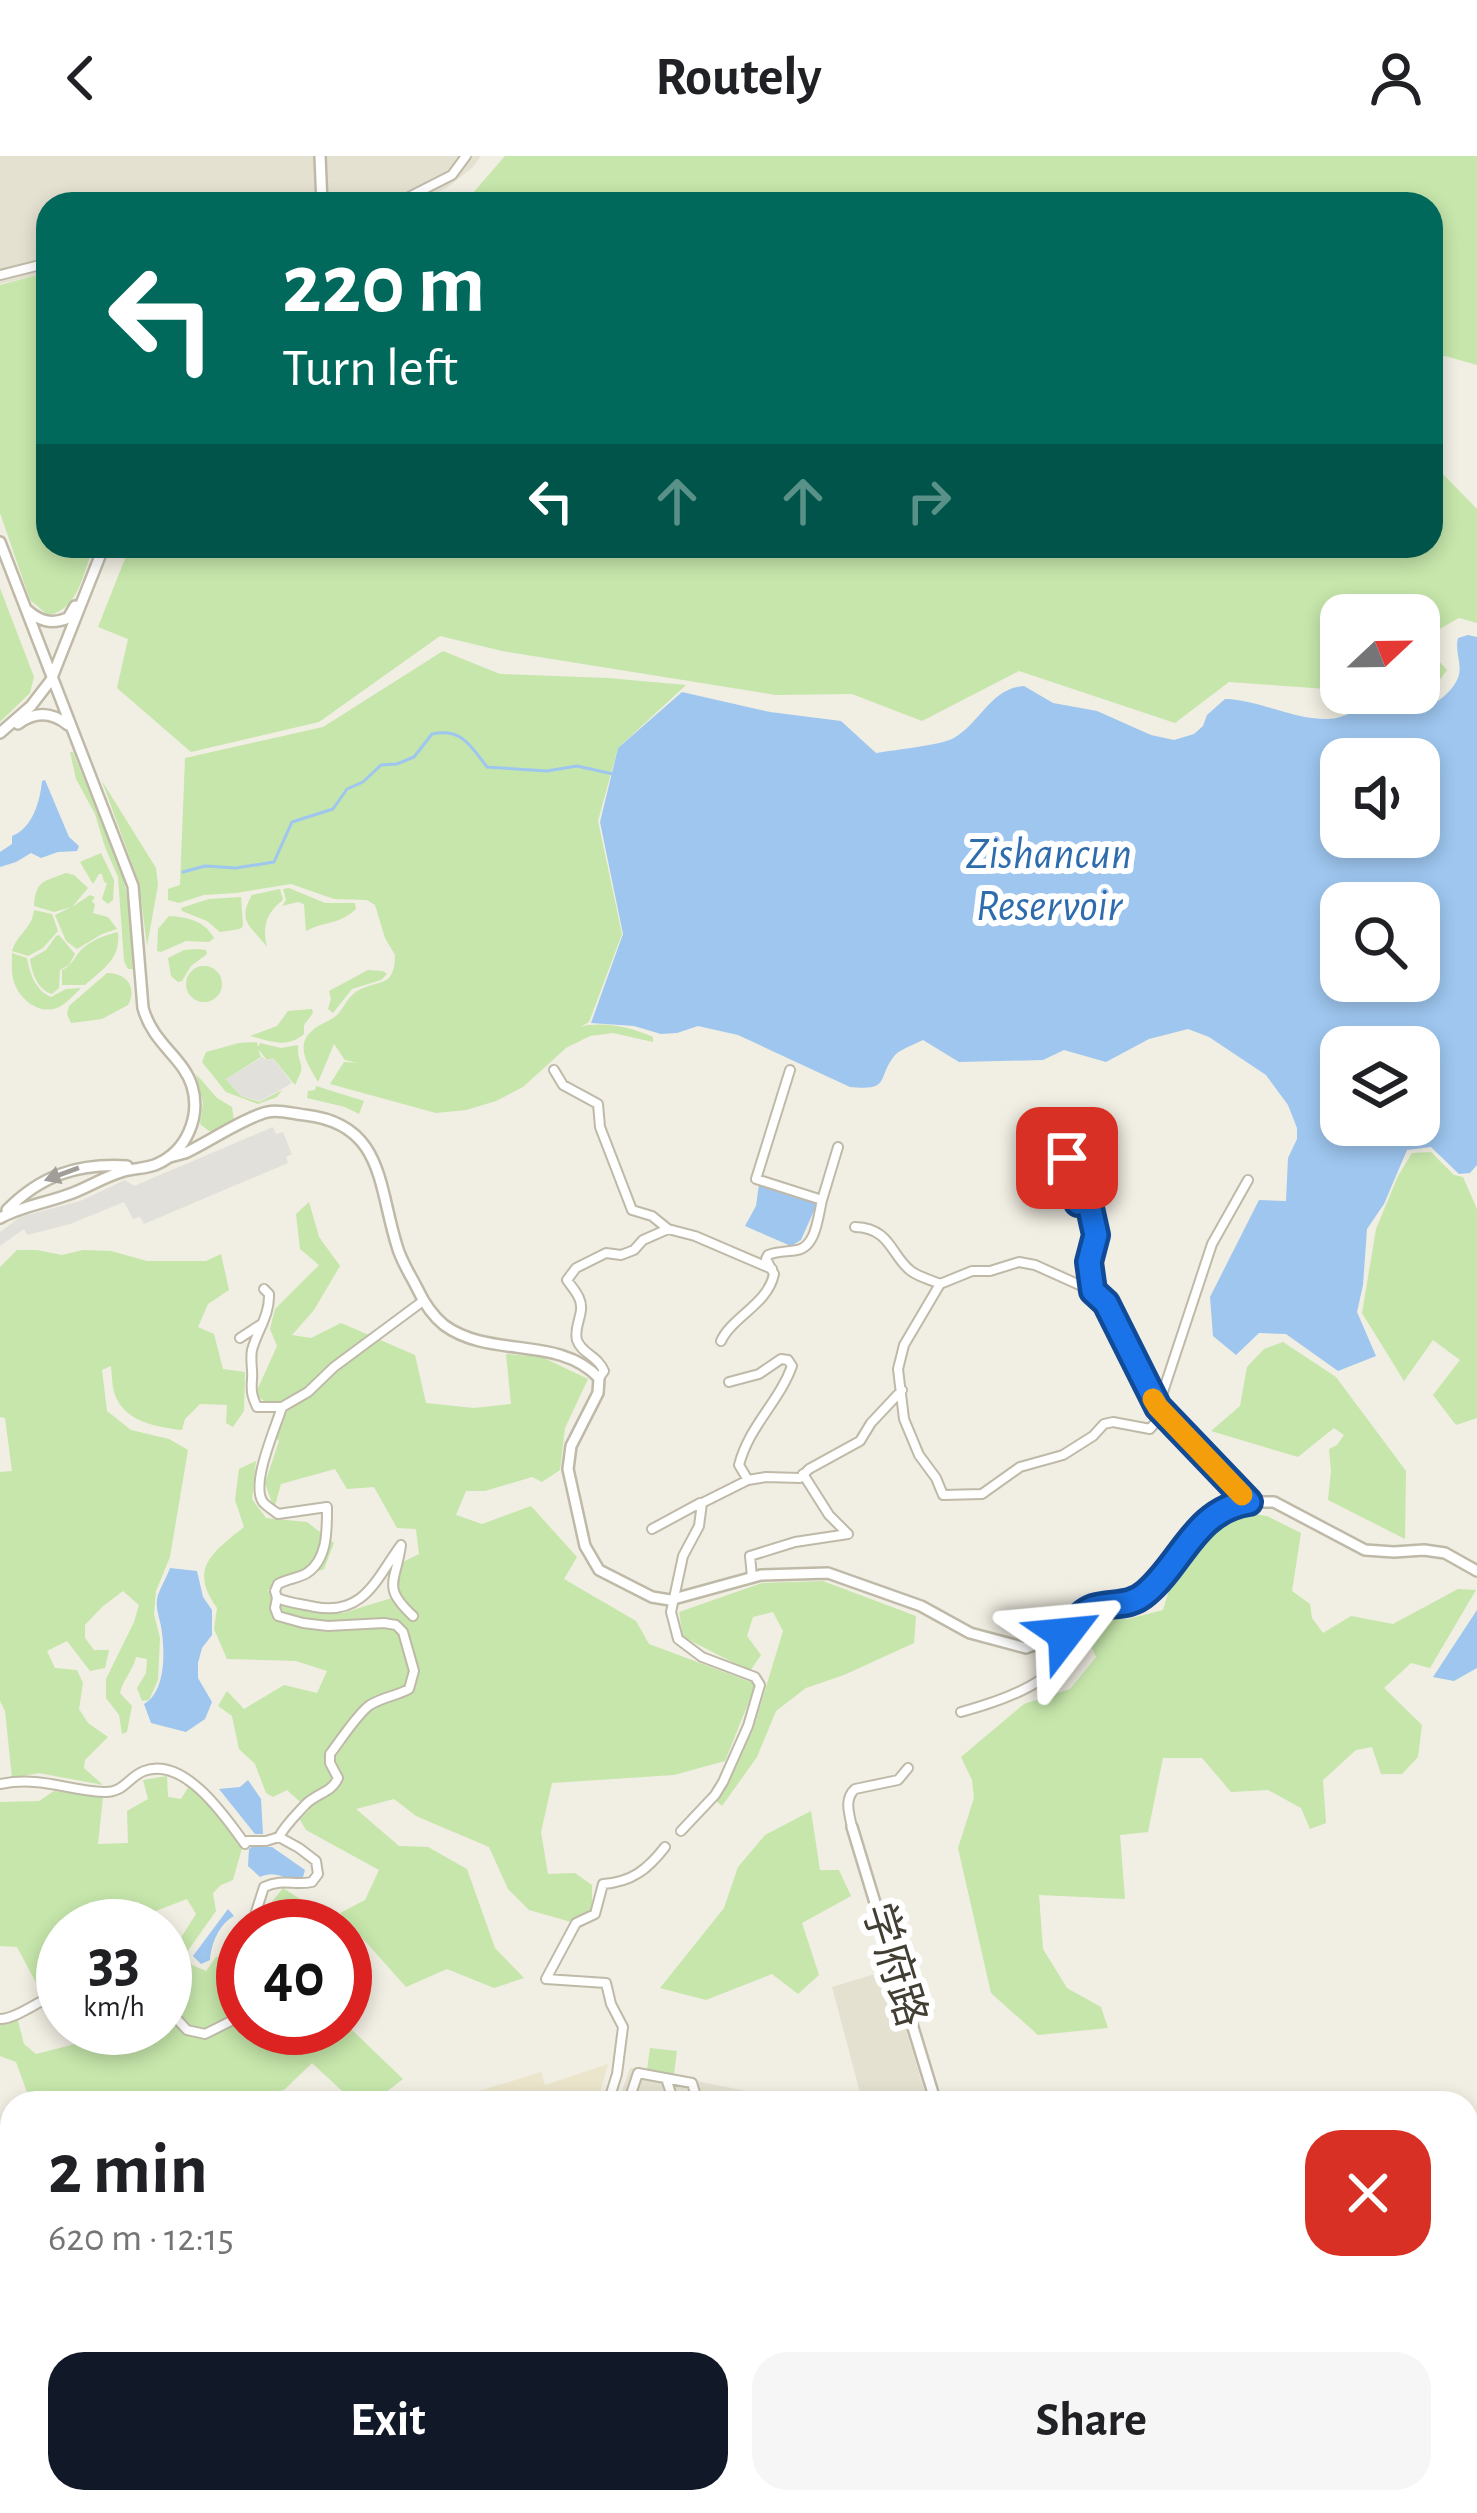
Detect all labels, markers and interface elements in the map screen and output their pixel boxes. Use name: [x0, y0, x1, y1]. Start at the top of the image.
icon: back: [48, 45, 114, 111]
icon: person: [1363, 45, 1429, 111]
text: Routely: [655, 51, 822, 105]
icon: left: [84, 240, 240, 396]
text: 220 m: [282, 244, 485, 328]
text: Turn left: [282, 342, 458, 396]
icon: left: [518, 468, 584, 534]
icon: ahead: [644, 468, 710, 534]
icon: ahead: [770, 468, 836, 534]
icon: right: [896, 468, 962, 534]
north arrow: [1320, 594, 1440, 714]
map controls: [1320, 594, 1440, 1146]
button: sound: [1320, 738, 1440, 858]
water label: Zishancun Reservoir: [966, 832, 1132, 929]
button: search: [1320, 882, 1440, 1002]
button: layers: [1320, 1026, 1440, 1146]
pin: [1016, 1107, 1118, 1209]
icon: arrive: [1034, 1125, 1100, 1191]
one-way arrow: [44, 1166, 80, 1184]
position arrow: [1002, 1571, 1128, 1697]
street label: 学府路: [855, 1898, 934, 2031]
speed limit sign: 40: [216, 1899, 372, 2055]
text: 33: [88, 1932, 140, 1992]
text: km/h: [83, 1992, 145, 2022]
button: close: [1305, 2130, 1431, 2256]
text: 2 min: [48, 2134, 208, 2206]
text: 620 m · 12:15: [48, 2219, 234, 2258]
button: Exit: [48, 2352, 728, 2490]
button: Share: [752, 2352, 1431, 2490]

